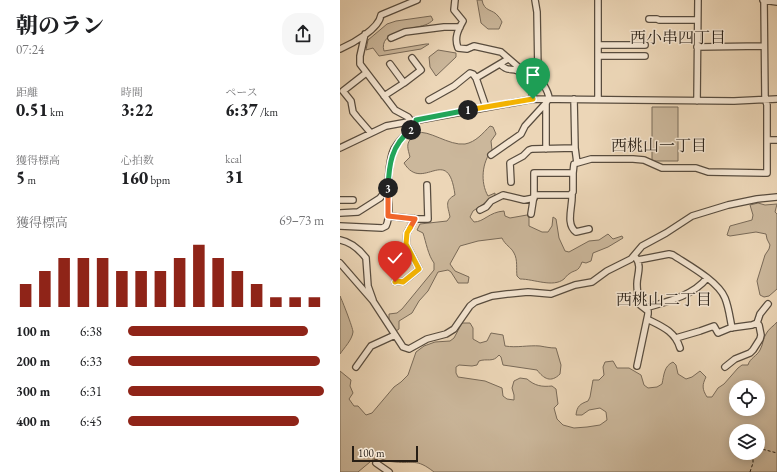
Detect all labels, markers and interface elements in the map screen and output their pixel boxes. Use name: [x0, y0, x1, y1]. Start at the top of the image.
text: 朝のラン: [16, 11, 104, 40]
button: share: [282, 13, 324, 55]
district label: 西小串四丁目: [630, 27, 726, 48]
text: 07:24: [16, 41, 44, 58]
pin: [516, 58, 550, 99]
icon: arrive: [522, 64, 544, 86]
text: 距離: [16, 85, 38, 99]
text: 時間: [121, 85, 143, 99]
text: ペース: [225, 85, 258, 99]
text: 0.51: [16, 99, 48, 121]
text: 3:22: [121, 99, 153, 121]
text: 6:37: [225, 99, 258, 121]
pin: 1: [458, 100, 478, 120]
text: 1: [465, 103, 471, 117]
text: km: [48, 105, 64, 119]
text: /km: [258, 105, 278, 119]
pin: 2: [401, 120, 421, 140]
text: 2: [408, 123, 414, 137]
district label: 西桃山一丁目: [611, 135, 707, 156]
text: kcal: [225, 152, 242, 166]
text: 獲得標高: [16, 153, 60, 167]
text: 心拍数: [121, 153, 154, 167]
text: 31: [225, 166, 244, 188]
text: 5: [16, 167, 25, 189]
text: 160: [121, 167, 148, 189]
text: m: [25, 173, 36, 187]
text: bpm: [148, 173, 170, 187]
pin: 3: [378, 178, 398, 198]
text: 3: [385, 181, 391, 195]
text: 69–73 m: [279, 212, 324, 229]
text: 獲得標高: [16, 214, 68, 231]
pin: [378, 241, 412, 282]
icon: check: [384, 247, 406, 269]
district label: 西桃山二丁目: [616, 289, 712, 310]
text: 100 m: [16, 323, 50, 340]
text: 6:38: [80, 323, 102, 340]
text: 200 m: [16, 353, 50, 370]
text: 6:33: [80, 353, 102, 370]
map controls: [729, 380, 765, 460]
button: locate: [729, 380, 765, 416]
text: 300 m: [16, 383, 50, 400]
text: 6:31: [80, 383, 102, 400]
text: 400 m: [16, 413, 50, 430]
text: 6:45: [80, 413, 102, 430]
button: layers: [729, 424, 765, 460]
scale bar: [352, 444, 418, 463]
text: 100 m: [358, 446, 385, 460]

